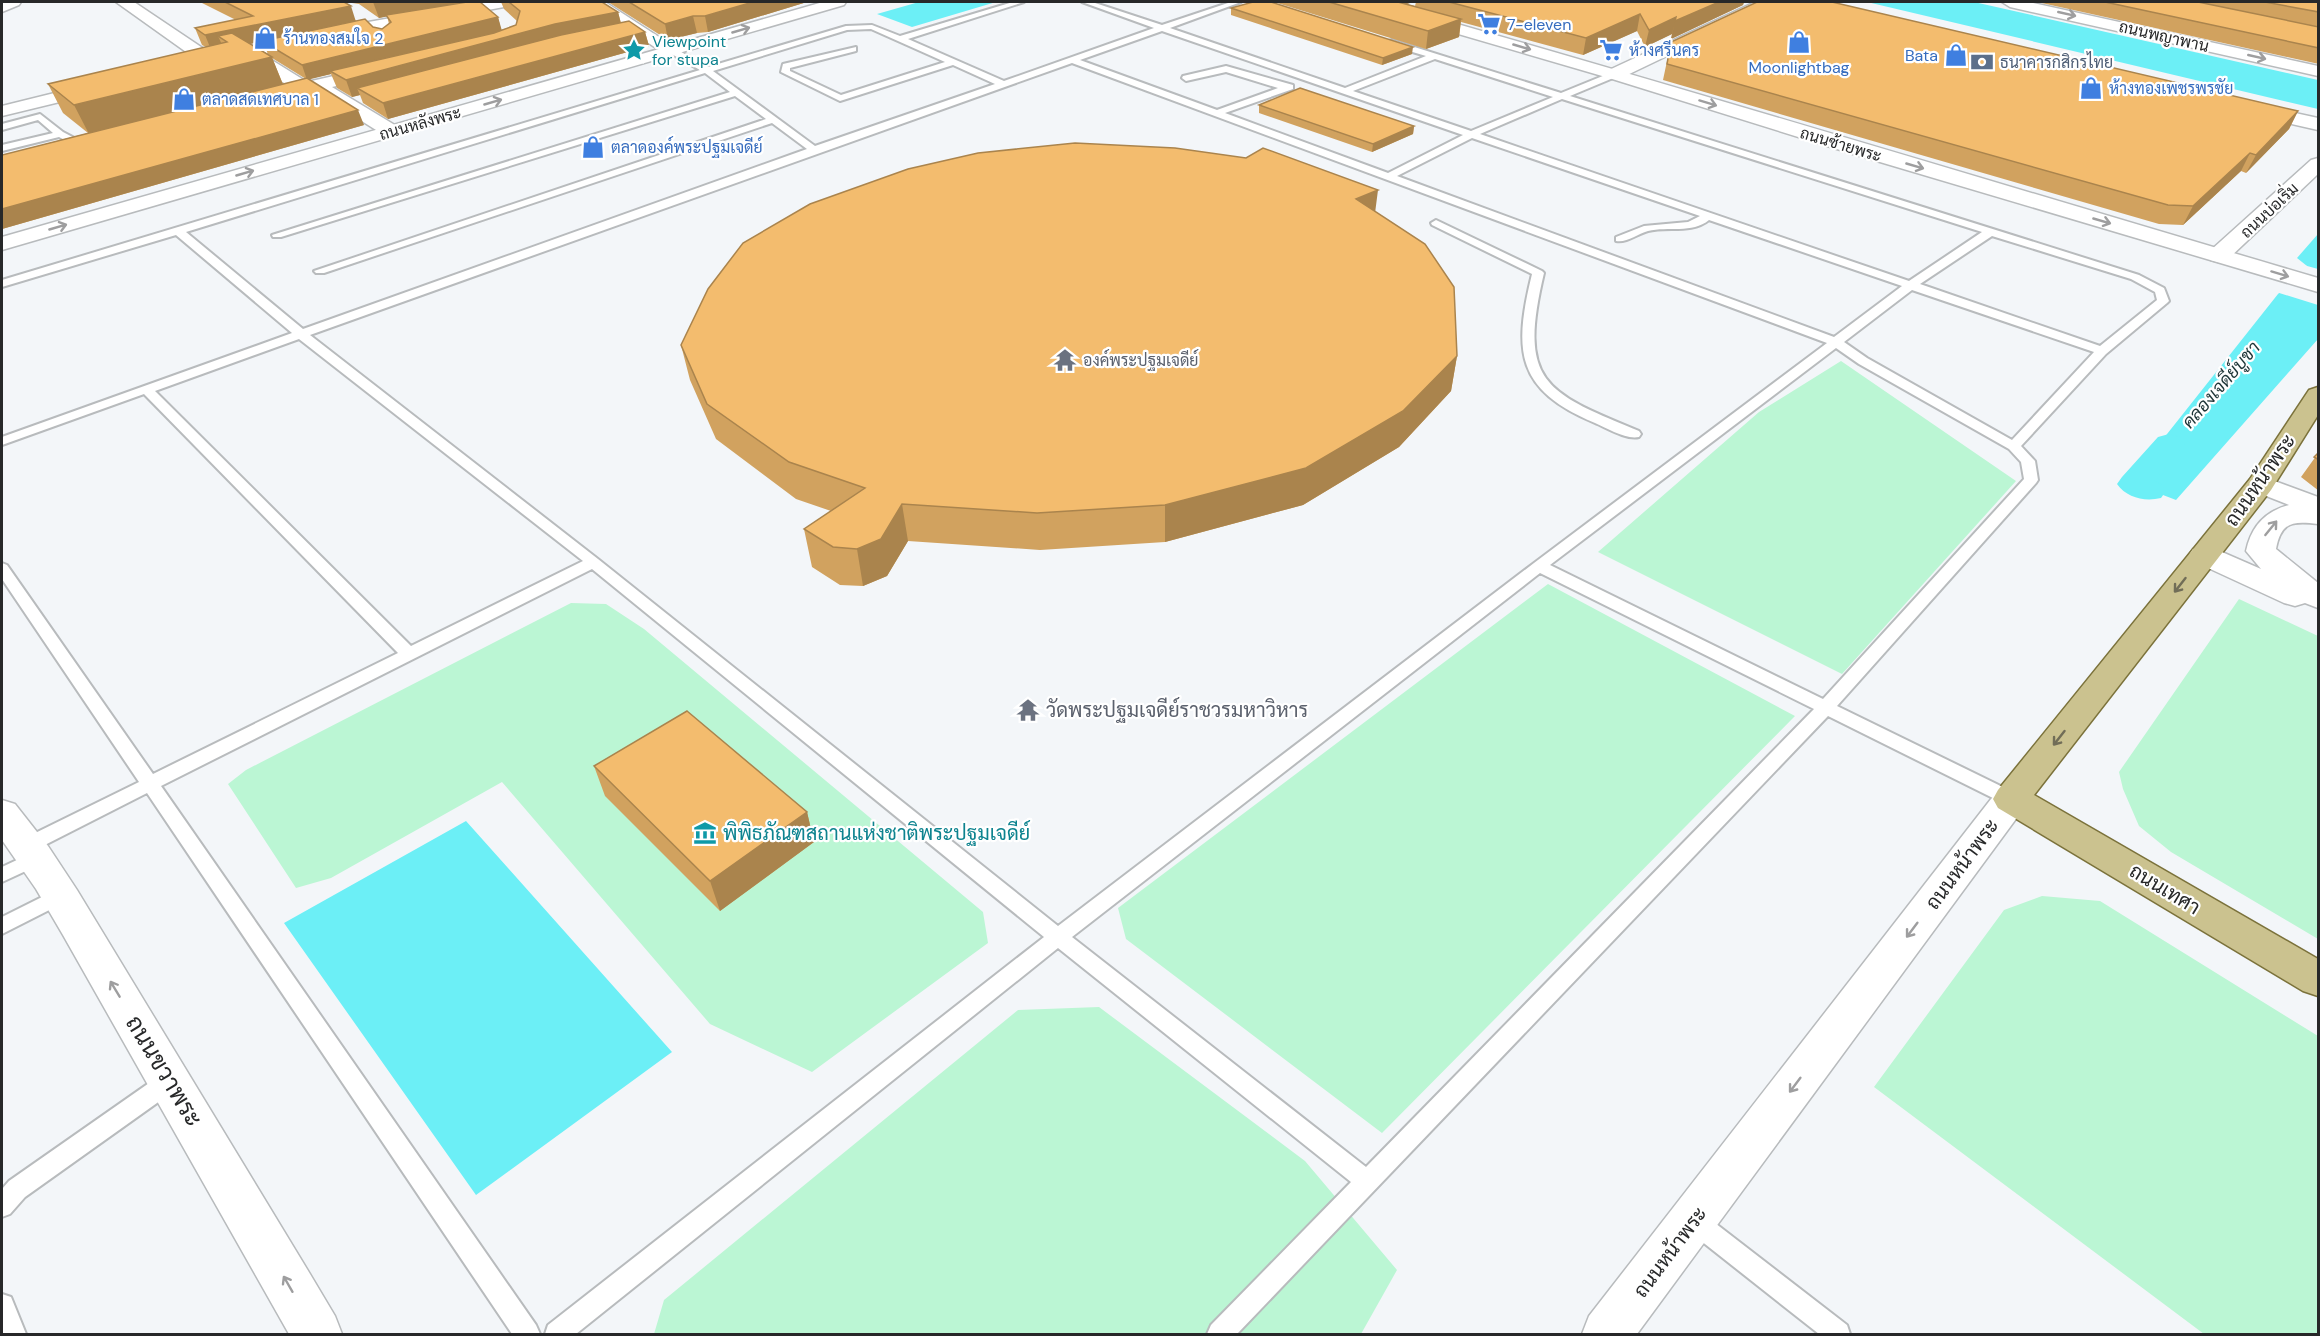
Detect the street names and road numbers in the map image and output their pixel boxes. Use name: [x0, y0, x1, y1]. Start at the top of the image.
street label: ถนนพญาพาน: [2117, 16, 2211, 57]
street label: ถนนหลังพระ: [377, 102, 464, 145]
street label: ถนนซ้ายพระ: [1797, 122, 1884, 167]
street label: ถนนบ่อเริ่ม: [2234, 176, 2303, 243]
street label: ถนนหน้าพระ: [2219, 429, 2301, 531]
street label: ถนนหน้าพระ: [1919, 813, 2005, 915]
street label: ถนนเทศา: [2125, 858, 2205, 920]
street label: ถนนขวาพระ: [119, 1009, 210, 1132]
street label: ถนนหน้าพระ: [1627, 1201, 1713, 1303]

